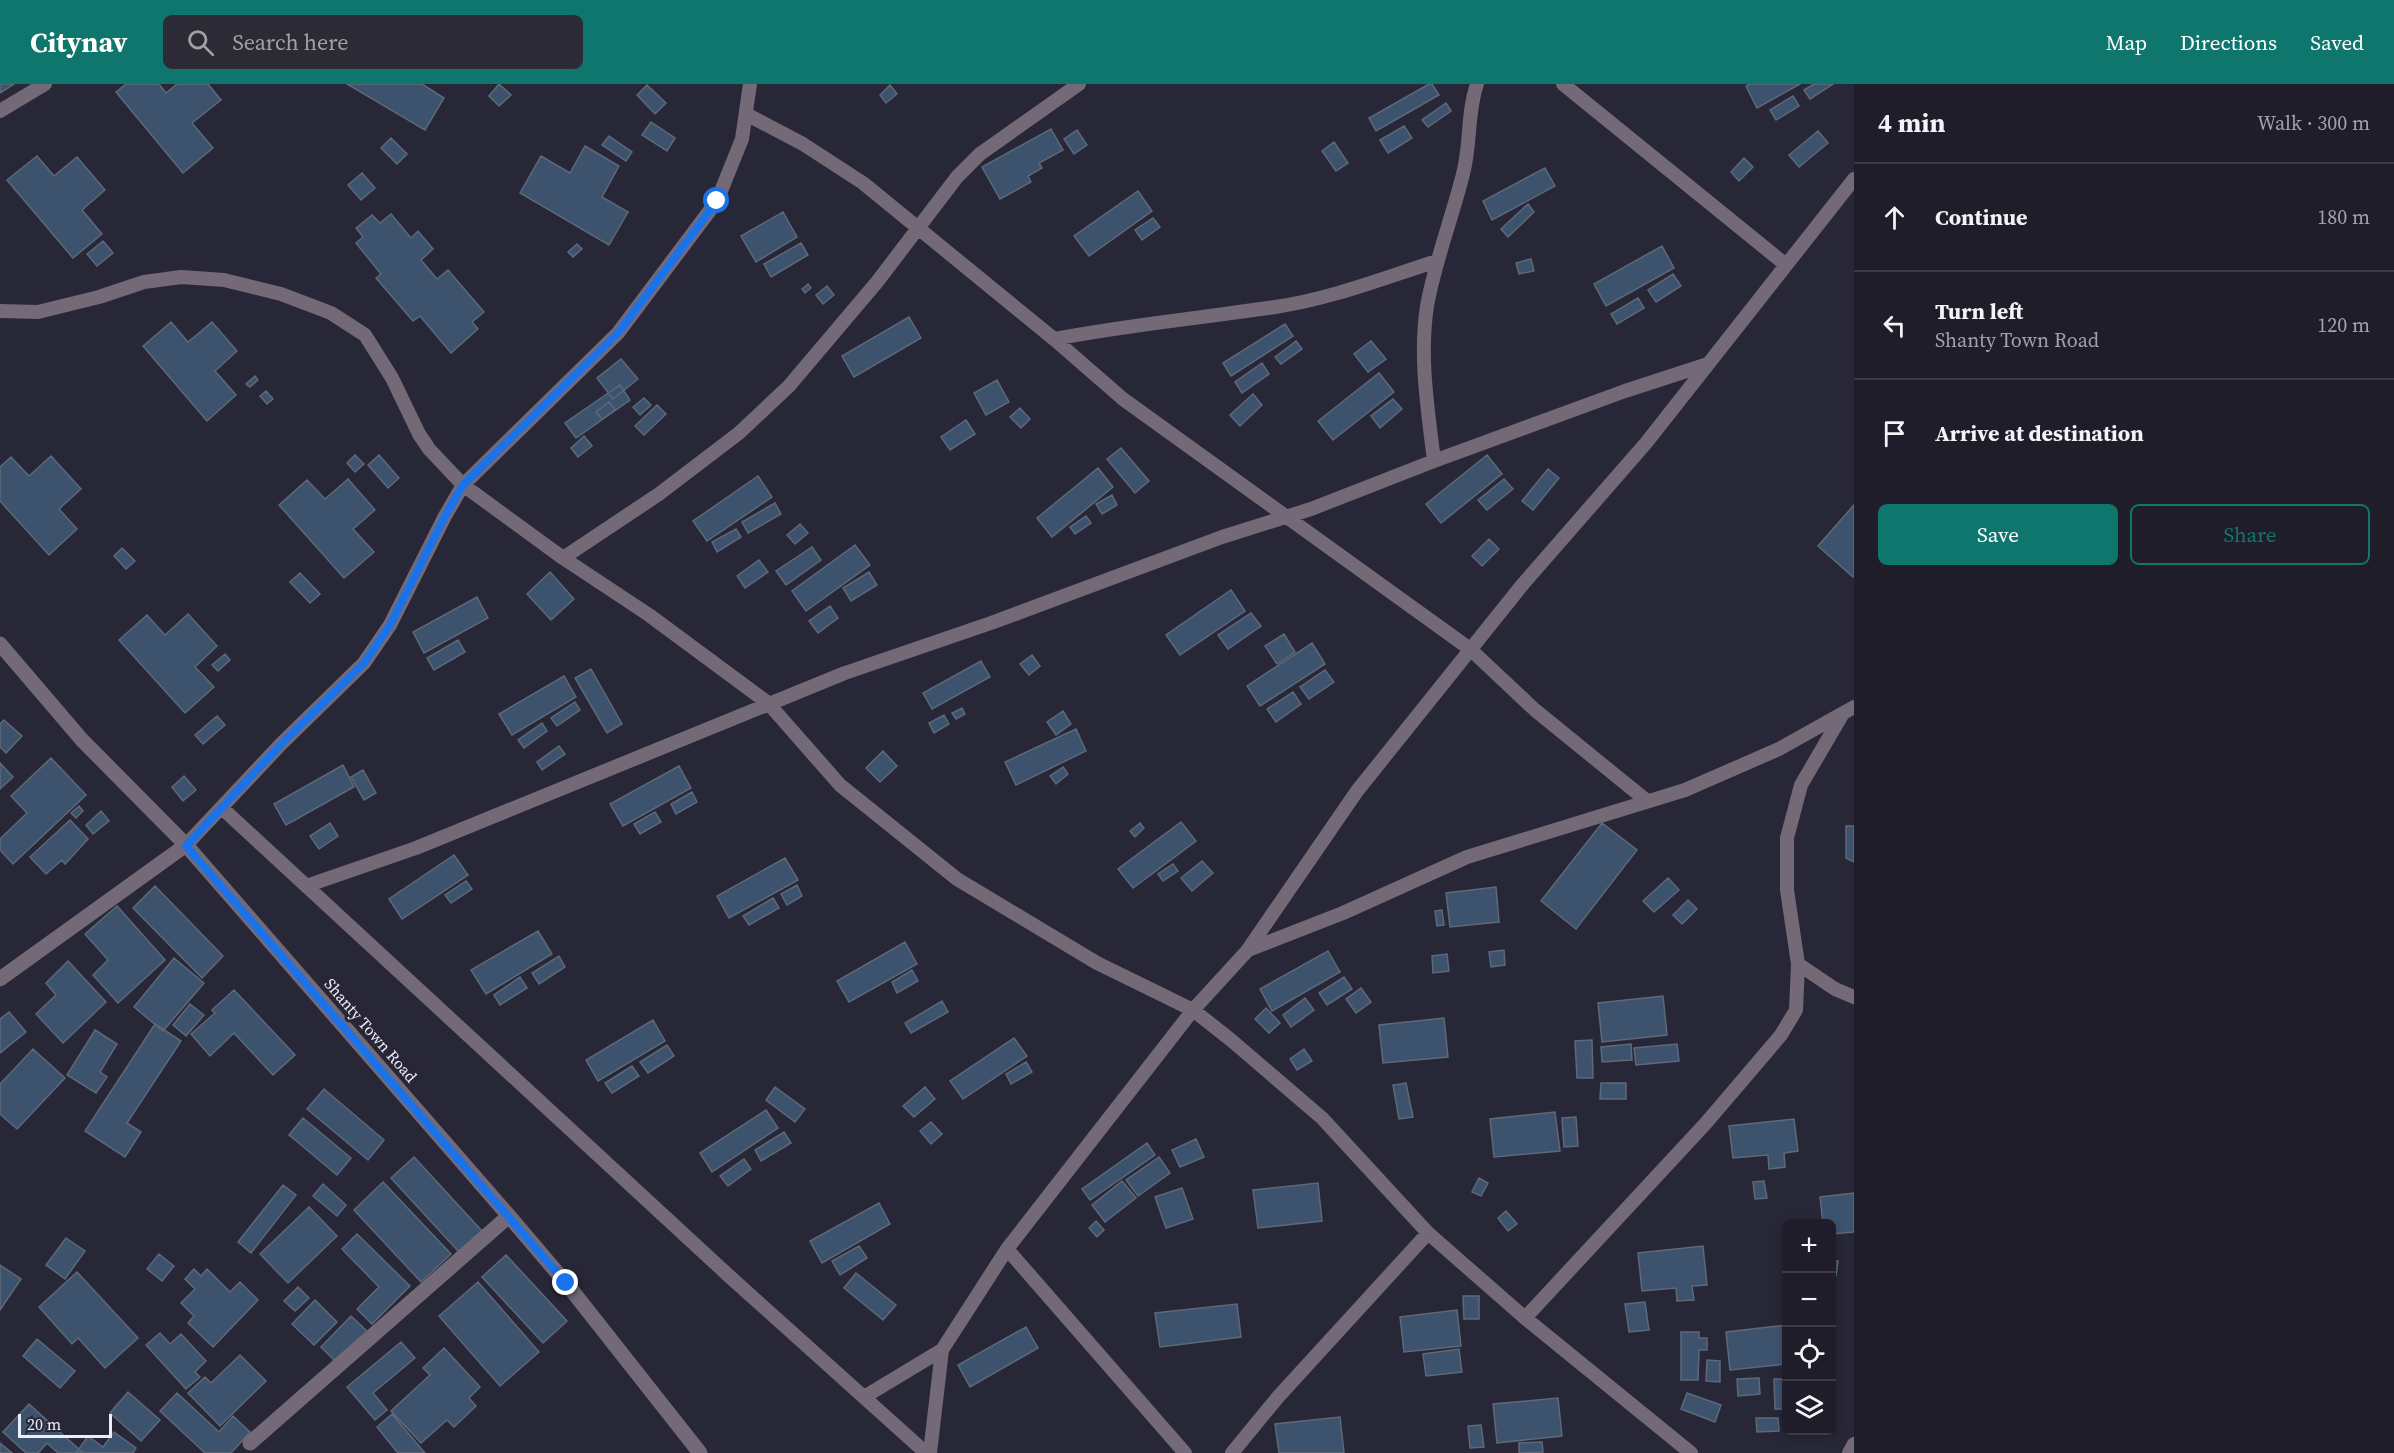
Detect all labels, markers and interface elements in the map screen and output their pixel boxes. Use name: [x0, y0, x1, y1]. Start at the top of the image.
search box: [163, 15, 583, 69]
text: Citynav: [30, 23, 127, 61]
icon: search: [184, 26, 217, 59]
text: Search here: [232, 27, 349, 57]
text: Map: [2106, 28, 2147, 57]
text: Directions: [2180, 28, 2277, 57]
text: Saved: [2310, 28, 2364, 57]
text: 4 min: [1878, 105, 1945, 141]
text: Walk · 300 m: [2257, 109, 2370, 137]
route start: [703, 187, 729, 213]
icon: ahead: [1878, 201, 1911, 234]
text: Continue: [1935, 202, 2028, 232]
text: 180 m: [2317, 203, 2370, 231]
text: Turn left: [1935, 296, 2023, 326]
icon: left: [1878, 309, 1911, 342]
text: 120 m: [2317, 311, 2370, 339]
text: Shanty Town Road: [1935, 326, 2099, 354]
icon: arrive: [1878, 417, 1911, 450]
text: Arrive at destination: [1935, 418, 2144, 448]
button: Save: [1878, 504, 2118, 565]
button: Share: [2130, 504, 2370, 565]
street label: Shanty Town Road: [320, 973, 422, 1087]
map controls: [1782, 1219, 1836, 1435]
button: +: [1782, 1219, 1836, 1273]
route end: [552, 1269, 578, 1295]
button: −: [1782, 1273, 1836, 1327]
button: locate: [1782, 1327, 1836, 1381]
button: layers: [1782, 1381, 1836, 1435]
scale bar: [18, 1411, 112, 1438]
text: 20 m: [27, 1413, 61, 1435]

